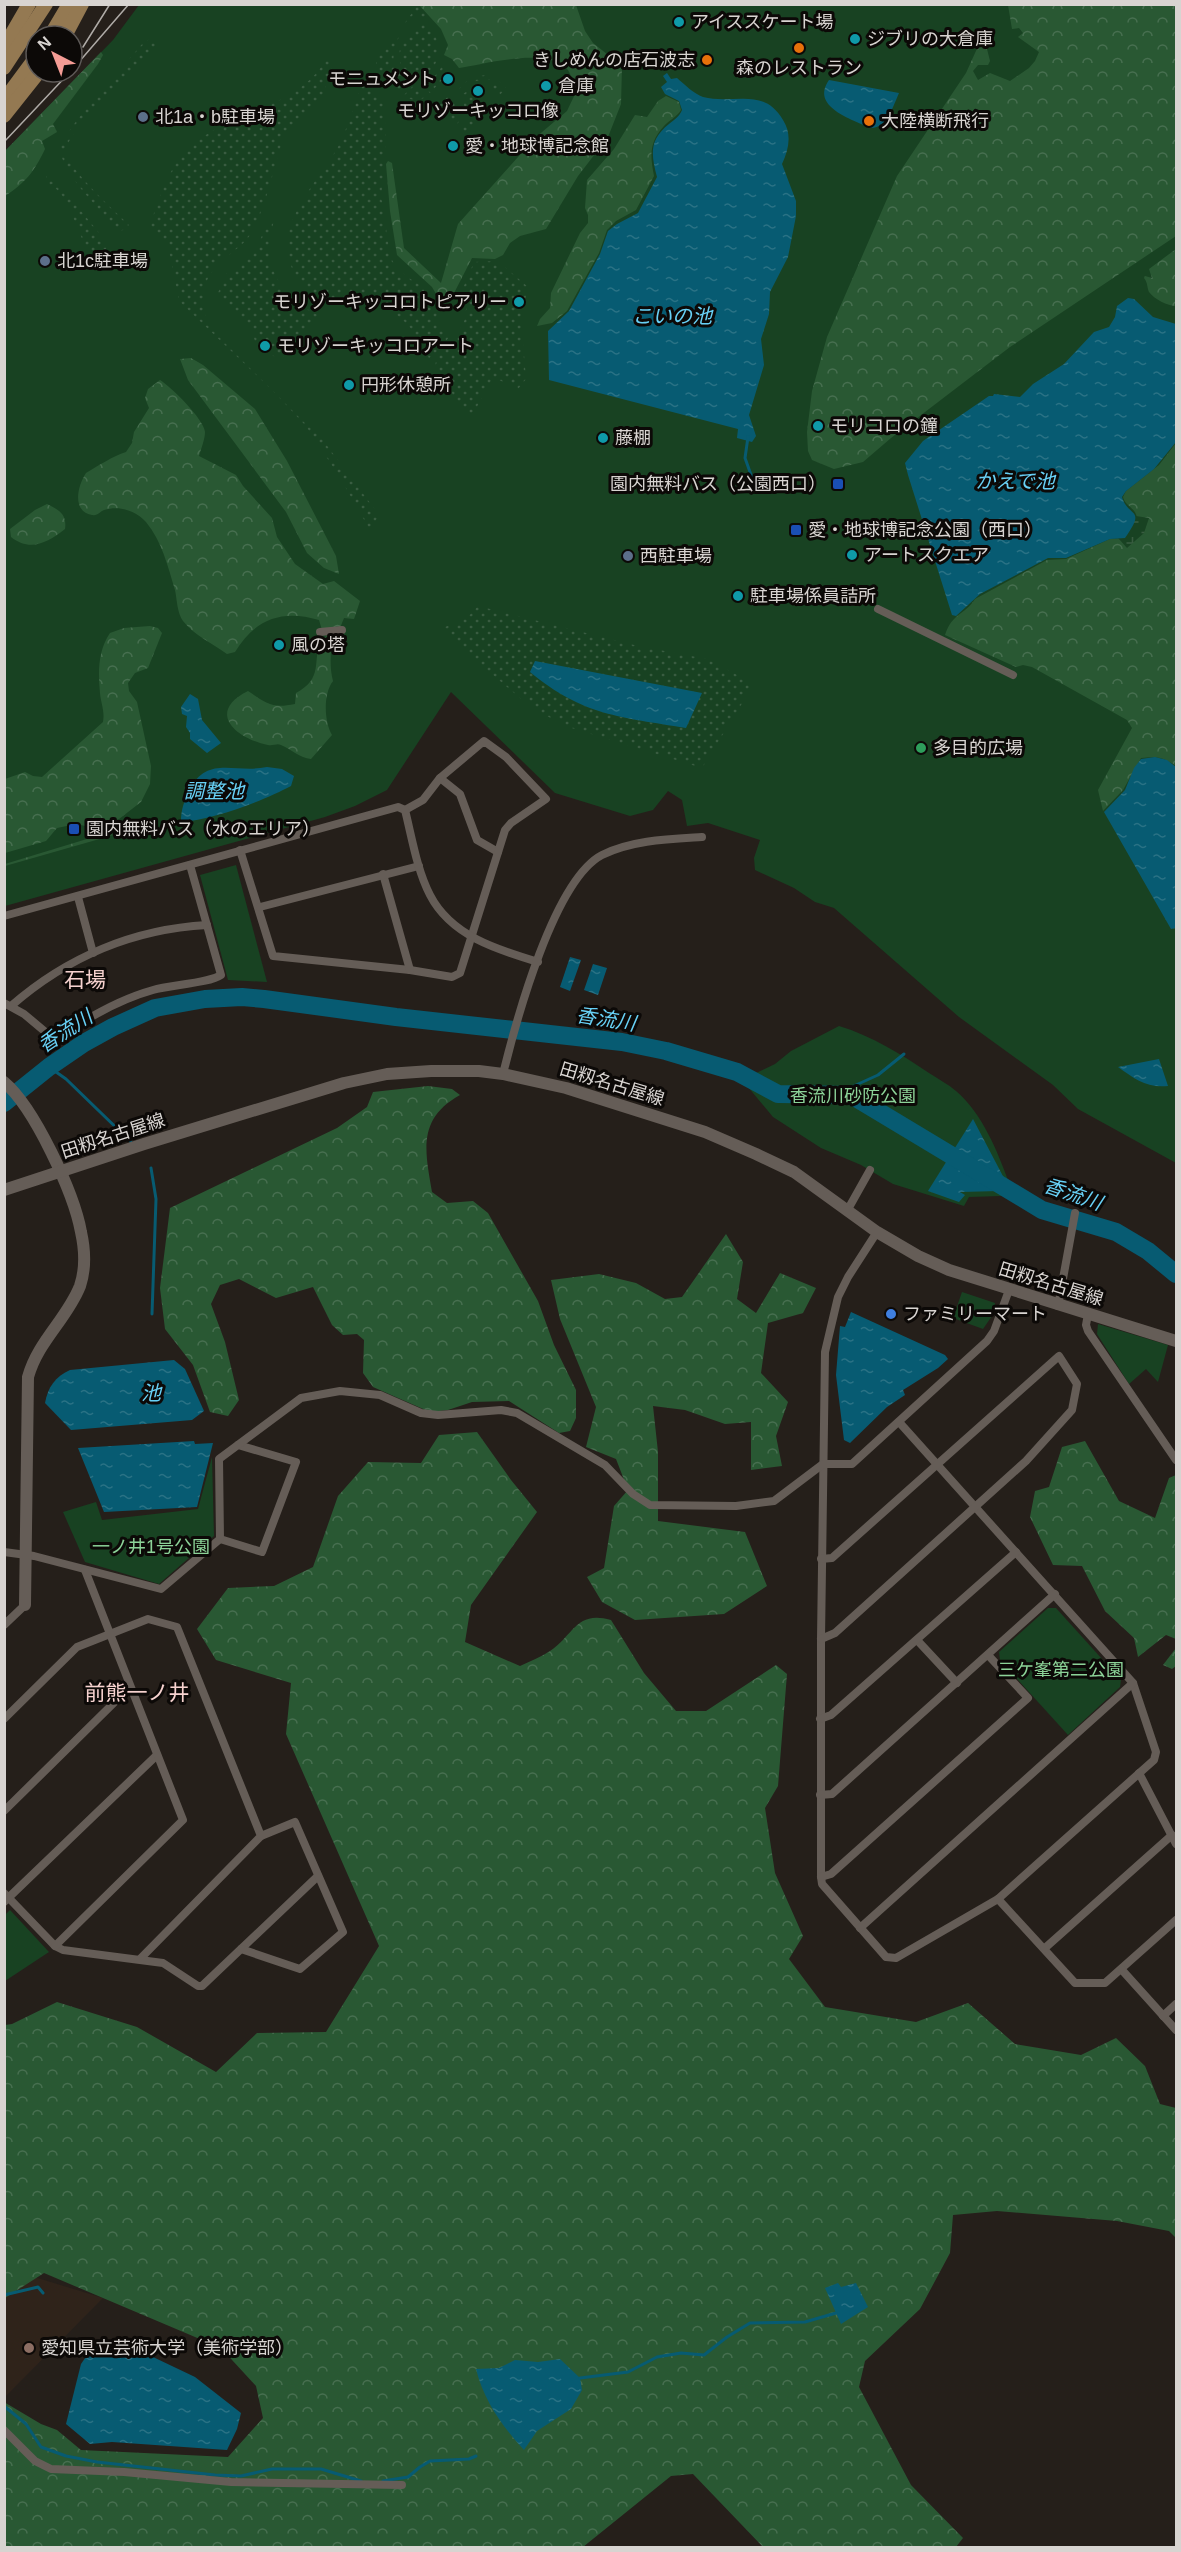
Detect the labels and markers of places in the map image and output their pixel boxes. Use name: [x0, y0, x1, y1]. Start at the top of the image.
place label: アイススケート場: [691, 12, 834, 32]
marker: アイススケート場: [672, 15, 686, 29]
place label: ジブリの大倉庫: [867, 29, 993, 49]
marker: ジブリの大倉庫: [848, 32, 862, 46]
marker: 森のレストラン: [792, 41, 806, 55]
place label: きしめんの店石波志: [533, 50, 695, 70]
marker: きしめんの店石波志: [700, 53, 714, 67]
place label: 森のレストラン: [736, 58, 862, 78]
place label: モニュメント: [328, 69, 436, 89]
marker: モニュメント: [441, 72, 455, 86]
place label: 倉庫: [558, 76, 594, 96]
marker: 倉庫: [539, 79, 553, 93]
marker: モリゾーキッコロ像: [471, 84, 485, 98]
place label: モリゾーキッコロ像: [397, 101, 559, 121]
place label: 北1a・b駐車場: [155, 107, 275, 127]
marker: 北1a・b駐車場: [136, 110, 150, 124]
place label: 大陸横断飛行: [881, 111, 989, 131]
marker: 大陸横断飛行: [862, 114, 876, 128]
place label: 愛・地球博記念館: [465, 136, 609, 156]
marker: 愛・地球博記念館: [446, 139, 460, 153]
place label: 北1c駐車場: [57, 251, 148, 271]
marker: 北1c駐車場: [38, 254, 52, 268]
place label: モリゾーキッコロトピアリー: [273, 292, 507, 312]
marker: モリゾーキッコロトピアリー: [512, 295, 526, 309]
place label: モリゾーキッコロアート: [277, 336, 474, 356]
marker: モリゾーキッコロアート: [258, 339, 272, 353]
place label: 円形休憩所: [361, 375, 451, 395]
marker: 円形休憩所: [342, 378, 356, 392]
place label: モリコロの鐘: [830, 416, 938, 436]
marker: モリコロの鐘: [811, 419, 825, 433]
place label: 藤棚: [615, 428, 651, 448]
marker: 藤棚: [596, 431, 610, 445]
place label: 園内無料バス（公園西口）: [610, 474, 826, 494]
marker: 園内無料バス（公園西口）: [831, 477, 845, 491]
place label: 愛・地球博記念公園（西口）: [808, 520, 1042, 540]
marker: 愛・地球博記念公園（西口）: [789, 523, 803, 537]
place label: アートスクエア: [864, 545, 989, 565]
place label: 西駐車場: [640, 546, 712, 566]
marker: アートスクエア: [845, 548, 859, 562]
marker: 西駐車場: [621, 549, 635, 563]
place label: 駐車場係員詰所: [750, 586, 876, 606]
marker: 駐車場係員詰所: [731, 589, 745, 603]
place label: 風の塔: [291, 635, 345, 655]
marker: 風の塔: [272, 638, 286, 652]
place label: 多目的広場: [933, 738, 1023, 758]
marker: 多目的広場: [914, 741, 928, 755]
place label: 園内無料バス（水のエリア）: [86, 819, 320, 839]
marker: 園内無料バス（水のエリア）: [67, 822, 81, 836]
place label: ファミリーマート: [903, 1304, 1047, 1324]
marker: ファミリーマート: [884, 1307, 898, 1321]
place label: 愛知県立芸術大学（美術学部）: [41, 2338, 293, 2358]
marker: 愛知県立芸術大学（美術学部）: [22, 2341, 36, 2355]

